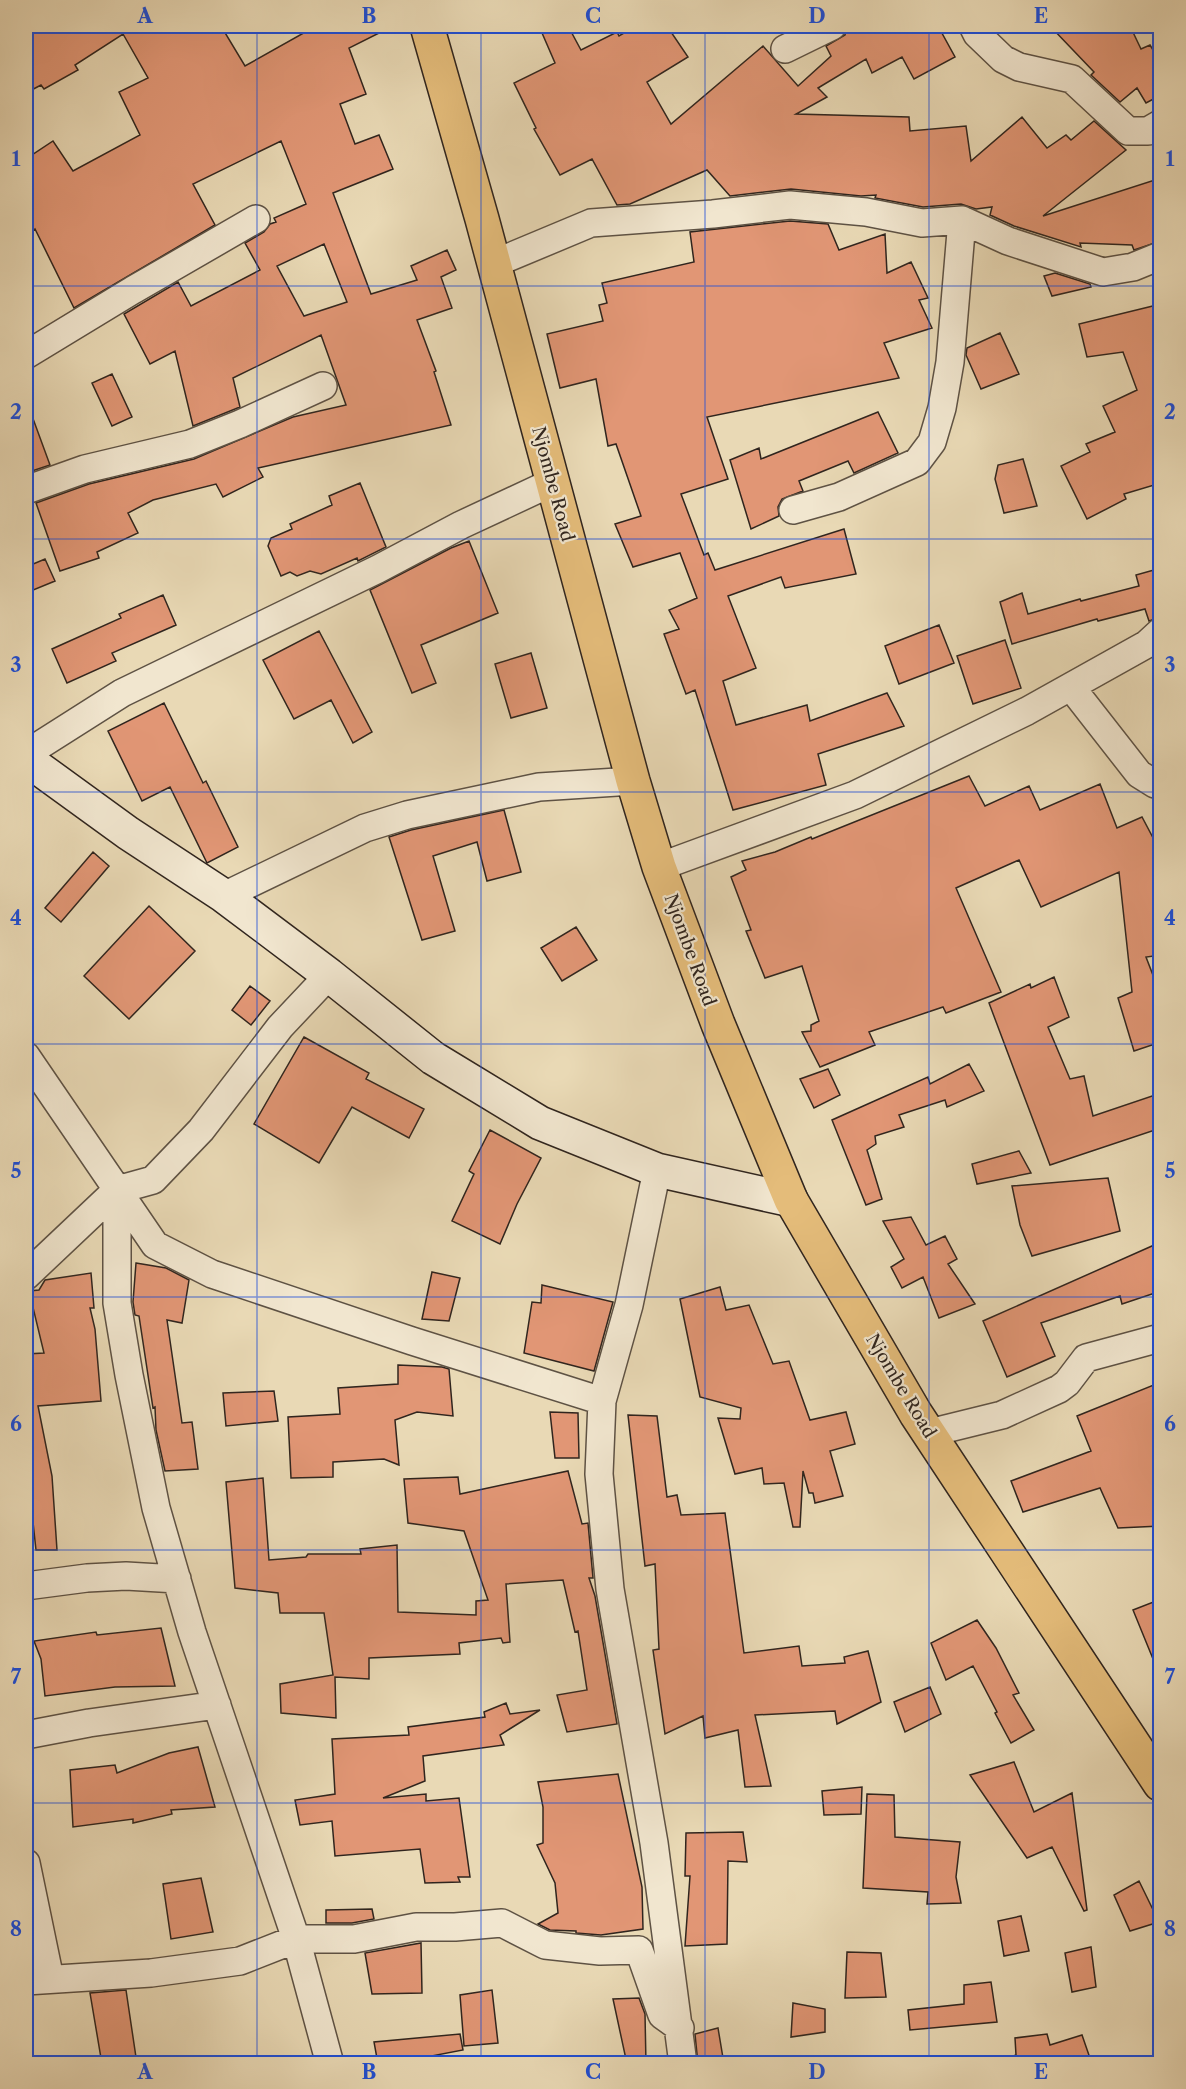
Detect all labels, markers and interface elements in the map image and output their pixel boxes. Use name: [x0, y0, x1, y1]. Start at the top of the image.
text: A: [136, 4, 153, 28]
text: B: [362, 4, 377, 28]
text: C: [585, 4, 601, 28]
text: D: [808, 4, 826, 28]
text: E: [1034, 4, 1048, 28]
text: 1: [12, 147, 21, 171]
text: 1: [1166, 147, 1175, 171]
text: 2: [10, 400, 22, 424]
text: 2: [1164, 400, 1176, 424]
street label: Njombe Road: [527, 424, 579, 544]
text: 3: [10, 653, 22, 677]
text: 3: [1164, 653, 1176, 677]
street label: Njombe Road: [660, 891, 721, 1009]
text: 4: [10, 906, 22, 930]
text: 4: [1164, 906, 1176, 930]
text: 5: [10, 1159, 22, 1183]
text: 5: [1164, 1159, 1176, 1183]
street label: Njombe Road: [861, 1330, 941, 1442]
text: 6: [10, 1412, 22, 1436]
text: 6: [1164, 1412, 1176, 1436]
text: 7: [11, 1665, 22, 1689]
text: 7: [1165, 1665, 1176, 1689]
text: 8: [10, 1917, 22, 1941]
text: 8: [1164, 1917, 1176, 1941]
text: A: [136, 2060, 153, 2084]
text: B: [362, 2060, 377, 2084]
text: C: [585, 2060, 601, 2084]
text: D: [808, 2060, 826, 2084]
text: E: [1034, 2060, 1048, 2084]

